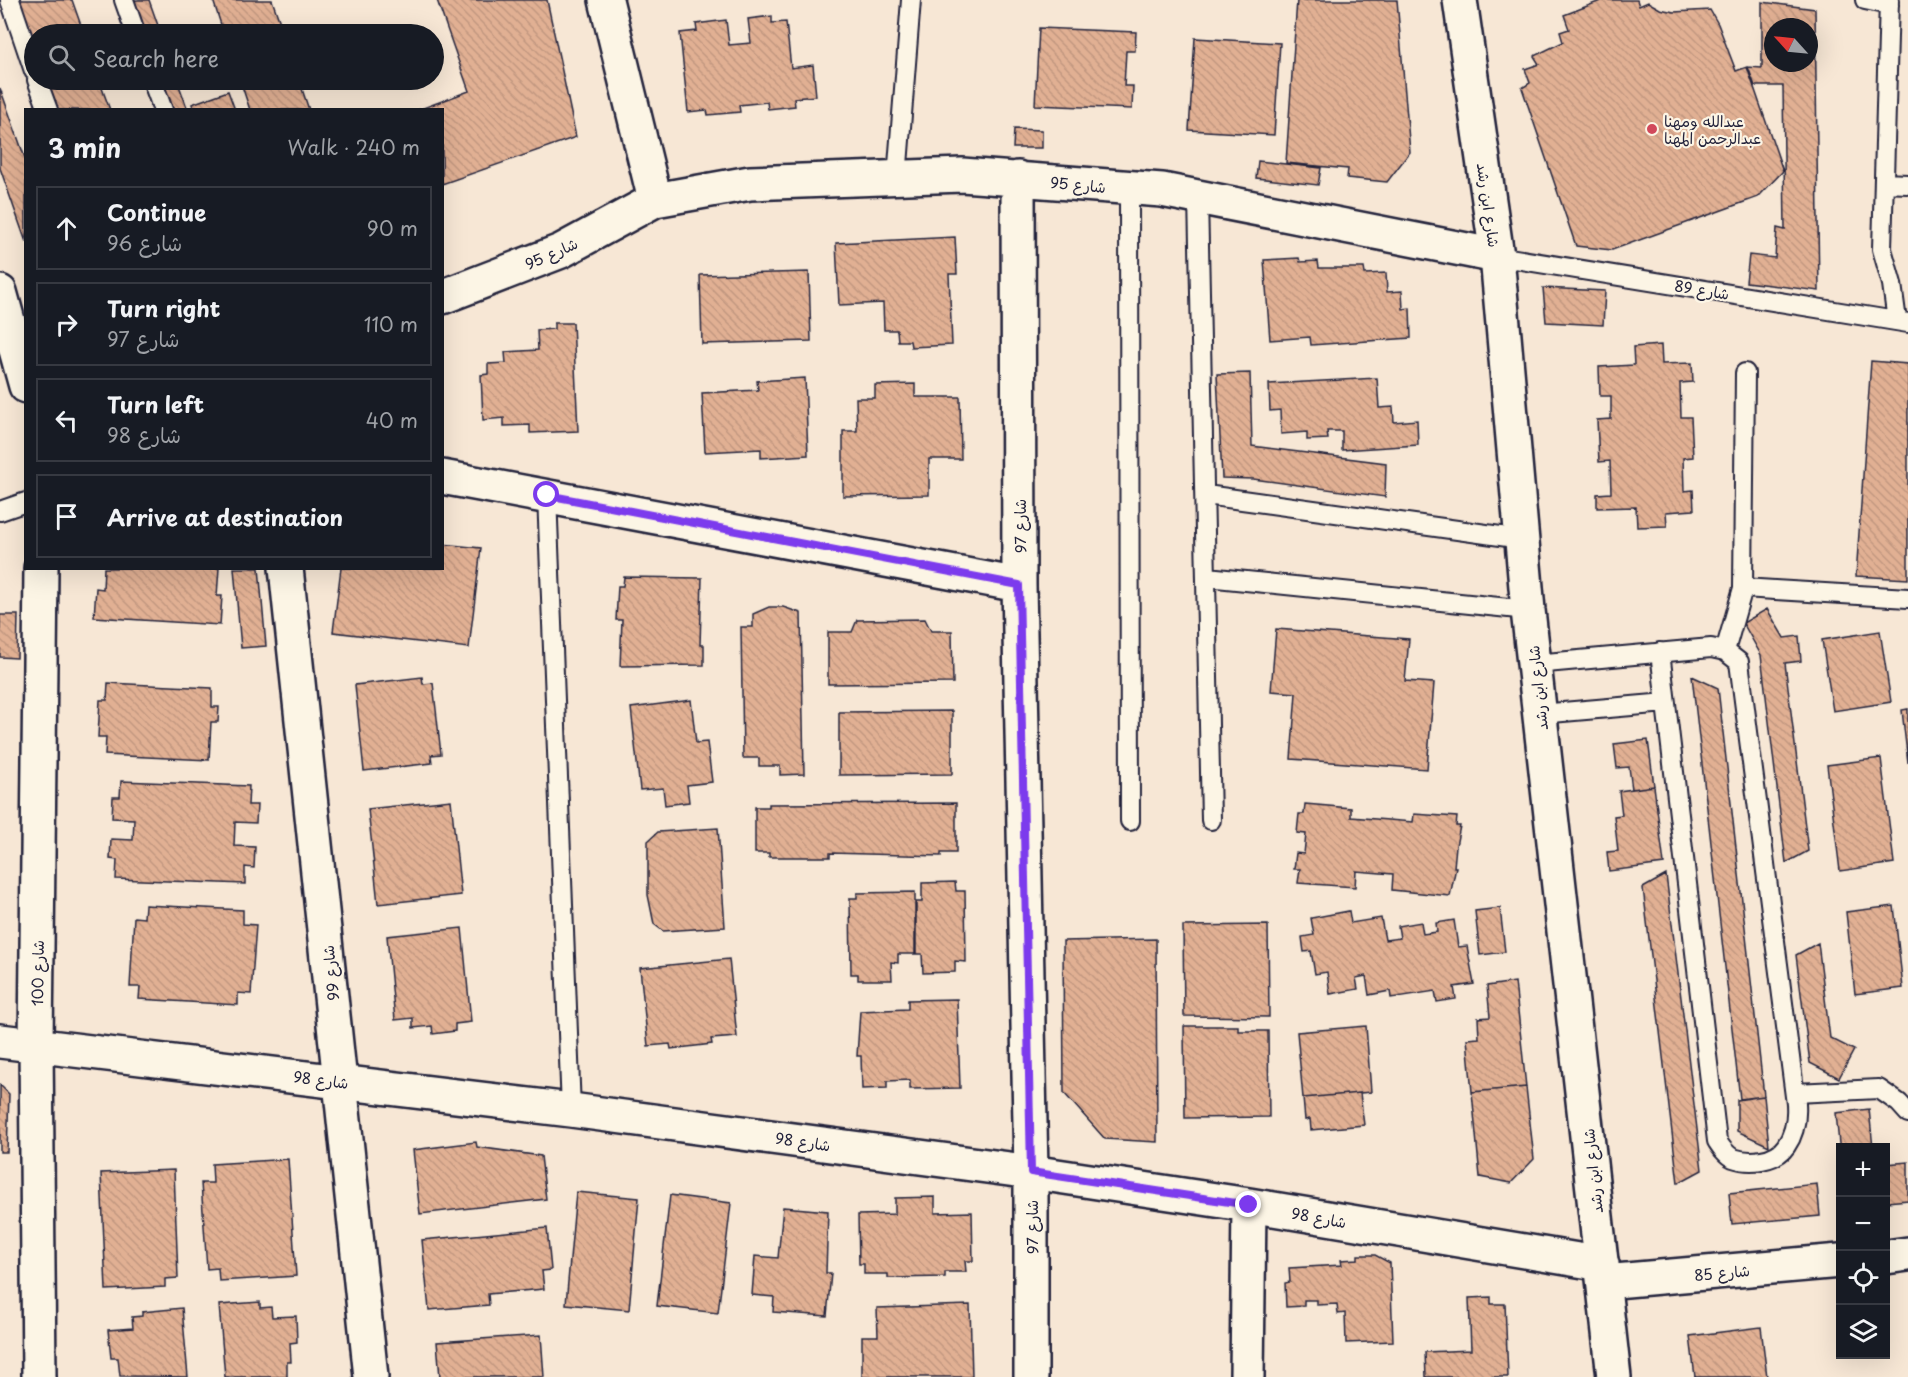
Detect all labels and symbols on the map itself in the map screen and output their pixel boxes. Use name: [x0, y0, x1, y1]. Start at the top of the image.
north arrow: [1764, 18, 1818, 72]
place label: عبدالله ومهنا عبدالرحمن المهنا: [1664, 109, 1761, 149]
marker: عبدالله ومهنا عبدالرحمن المهنا: [1645, 122, 1659, 136]
street label: شارع ابن رشد: [1472, 161, 1506, 249]
street label: شارع 95: [1049, 170, 1107, 198]
street label: شارع 95: [521, 231, 581, 275]
street label: شارع 89: [1673, 273, 1731, 305]
route start: [533, 481, 559, 507]
street label: شارع 97: [1008, 499, 1031, 553]
street label: شارع ابن رشد: [1521, 644, 1553, 732]
street label: شارع 100: [25, 940, 49, 1006]
street label: شارع 99: [316, 944, 344, 1002]
street label: شارع 98: [292, 1064, 350, 1094]
street label: شارع 98: [774, 1126, 832, 1156]
street label: شارع ابن رشد: [1576, 1127, 1608, 1215]
route end: [1235, 1191, 1261, 1217]
street label: شارع 97: [1020, 1200, 1043, 1254]
street label: شارع 98: [1290, 1201, 1348, 1233]
street label: شارع 85: [1693, 1258, 1751, 1286]

